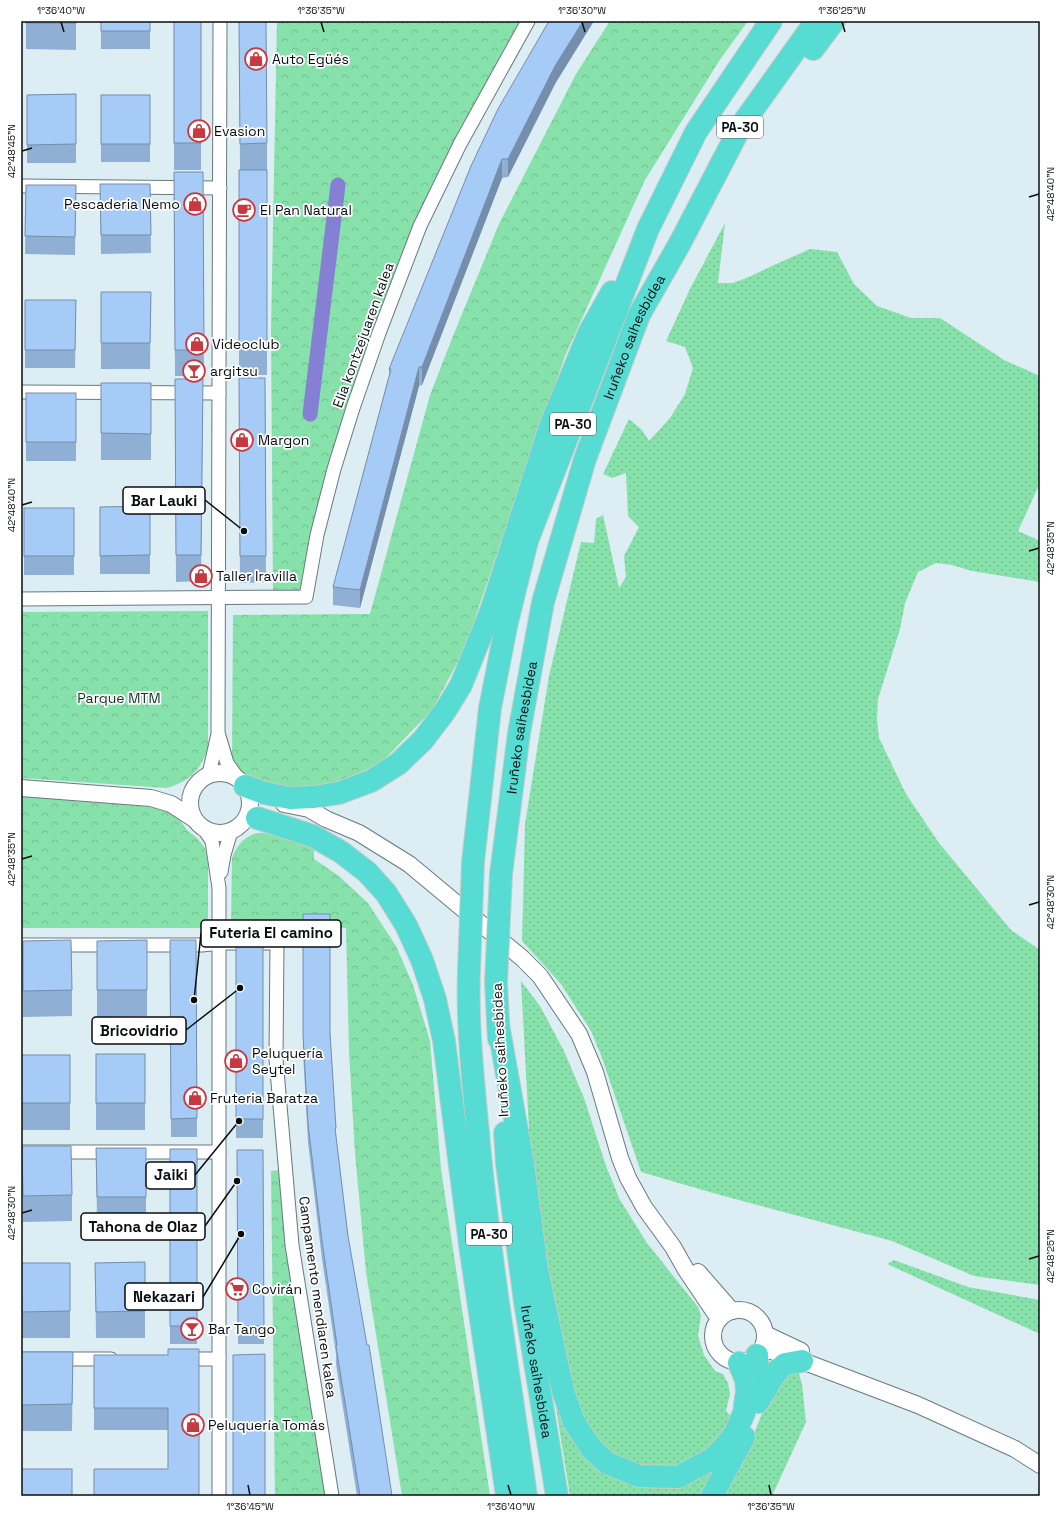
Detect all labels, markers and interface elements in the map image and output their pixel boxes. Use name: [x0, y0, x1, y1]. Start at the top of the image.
text: 1°36'40"W: [37, 4, 85, 17]
text: 1°36'35"W: [297, 4, 345, 17]
text: 1°36'30"W: [558, 4, 606, 17]
text: 1°36'25"W: [818, 4, 866, 17]
shop icon: Auto Egüés: [243, 46, 269, 72]
place label: Auto Egüés: [272, 50, 349, 68]
road number: PA-30: [717, 116, 763, 138]
shop icon: Evasion: [186, 118, 212, 144]
place label: Evasion: [214, 122, 265, 140]
text: 42°48'45"N: [5, 124, 18, 178]
text: 42°48'40"N: [1044, 167, 1057, 221]
shop icon: Pescaderia Nemo: [182, 191, 208, 217]
place label: Pescaderia Nemo: [64, 195, 180, 213]
cafe icon: El Pan Natural: [231, 197, 257, 223]
place label: El Pan Natural: [260, 201, 352, 219]
street label: Elia kontzejuaren kalea: [328, 260, 398, 410]
street label: Iruñeko saihesbidea: [599, 271, 669, 402]
shop icon: Videoclub: [184, 331, 210, 357]
place label: Videoclub: [212, 335, 279, 353]
bar icon: argitsu: [181, 358, 207, 384]
place label: argitsu: [210, 362, 258, 380]
road number: PA-30: [550, 413, 596, 435]
shop icon: Margon: [229, 427, 255, 453]
place label: Margon: [258, 431, 309, 449]
text: 42°48'40"N: [5, 478, 18, 532]
callout: Bar Lauki: [123, 487, 205, 514]
text: Bar Lauki: [131, 491, 197, 510]
text: 42°48'35"N: [1044, 521, 1057, 575]
shop icon: Taller Iravilla: [188, 563, 214, 589]
place label: Taller Iravilla: [216, 567, 297, 585]
street label: Iruñeko saihesbidea: [502, 659, 541, 795]
park label: Parque MTM: [77, 689, 161, 707]
text: 42°48'35"N: [5, 832, 18, 886]
text: 42°48'30"N: [1044, 875, 1057, 929]
callout: Futeria El camino: [201, 920, 341, 947]
text: Futeria El camino: [209, 923, 333, 942]
street label: Iruñeko saihesbidea: [487, 982, 513, 1118]
callout: Bricovidrio: [92, 1017, 186, 1044]
text: Bricovidrio: [100, 1021, 178, 1040]
place label: Peluquería Seytel: [252, 1044, 323, 1078]
shop icon: Peluquería Seytel: [223, 1048, 249, 1074]
shop icon: Fruteria Baratza: [182, 1085, 208, 1111]
place label: Fruteria Baratza: [210, 1089, 318, 1107]
callout: Jaiki: [146, 1162, 195, 1189]
text: Jaiki: [154, 1165, 188, 1184]
text: 42°48'30"N: [5, 1186, 18, 1240]
street label: Campamento mendiaren kalea: [295, 1195, 341, 1399]
callout: Tahona de Olaz: [81, 1213, 205, 1240]
text: Tahona de Olaz: [89, 1217, 198, 1236]
road number: PA-30: [466, 1223, 512, 1245]
text: 42°48'25"N: [1044, 1229, 1057, 1283]
supermarket icon: Covirán: [224, 1276, 250, 1302]
place label: Covirán: [252, 1280, 302, 1298]
callout: Nekazari: [125, 1283, 203, 1310]
text: Nekazari: [133, 1287, 195, 1306]
street label: Iruñeko saihesbidea: [517, 1304, 556, 1440]
bar icon: Bar Tango: [179, 1316, 205, 1342]
place label: Bar Tango: [208, 1320, 275, 1338]
shop icon: Peluquería Tomás: [180, 1412, 206, 1438]
place label: Peluquería Tomás: [208, 1416, 325, 1434]
text: 1°36'45"W: [226, 1500, 274, 1513]
text: 1°36'40"W: [487, 1500, 535, 1513]
text: 1°36'35"W: [747, 1500, 795, 1513]

